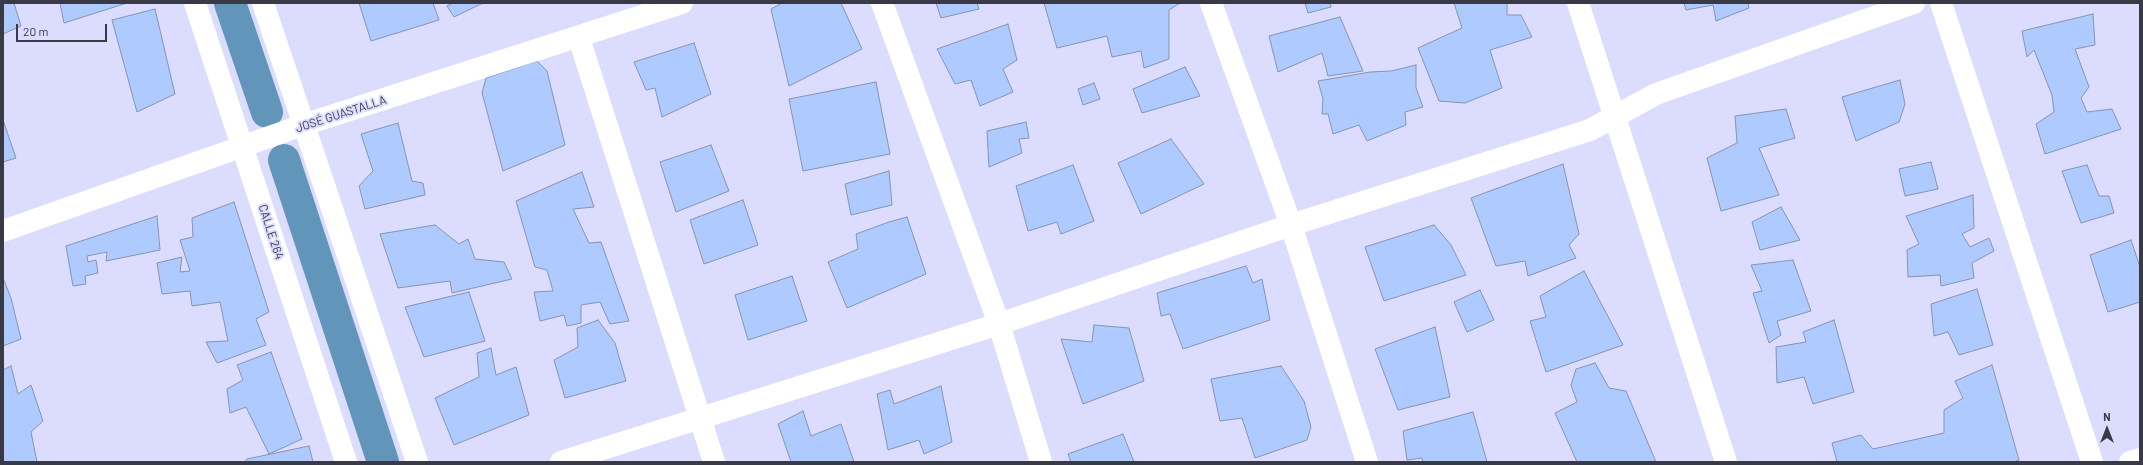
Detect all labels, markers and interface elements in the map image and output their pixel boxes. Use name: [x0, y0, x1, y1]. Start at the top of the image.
scale bar: [18, 16, 109, 42]
text: 20 m: [23, 24, 49, 38]
street label: JOSÉ GUASTALLA: [294, 93, 388, 135]
street label: CALLE 264: [255, 203, 287, 261]
north arrow: [2087, 409, 2127, 449]
text: N: [2103, 410, 2111, 423]

